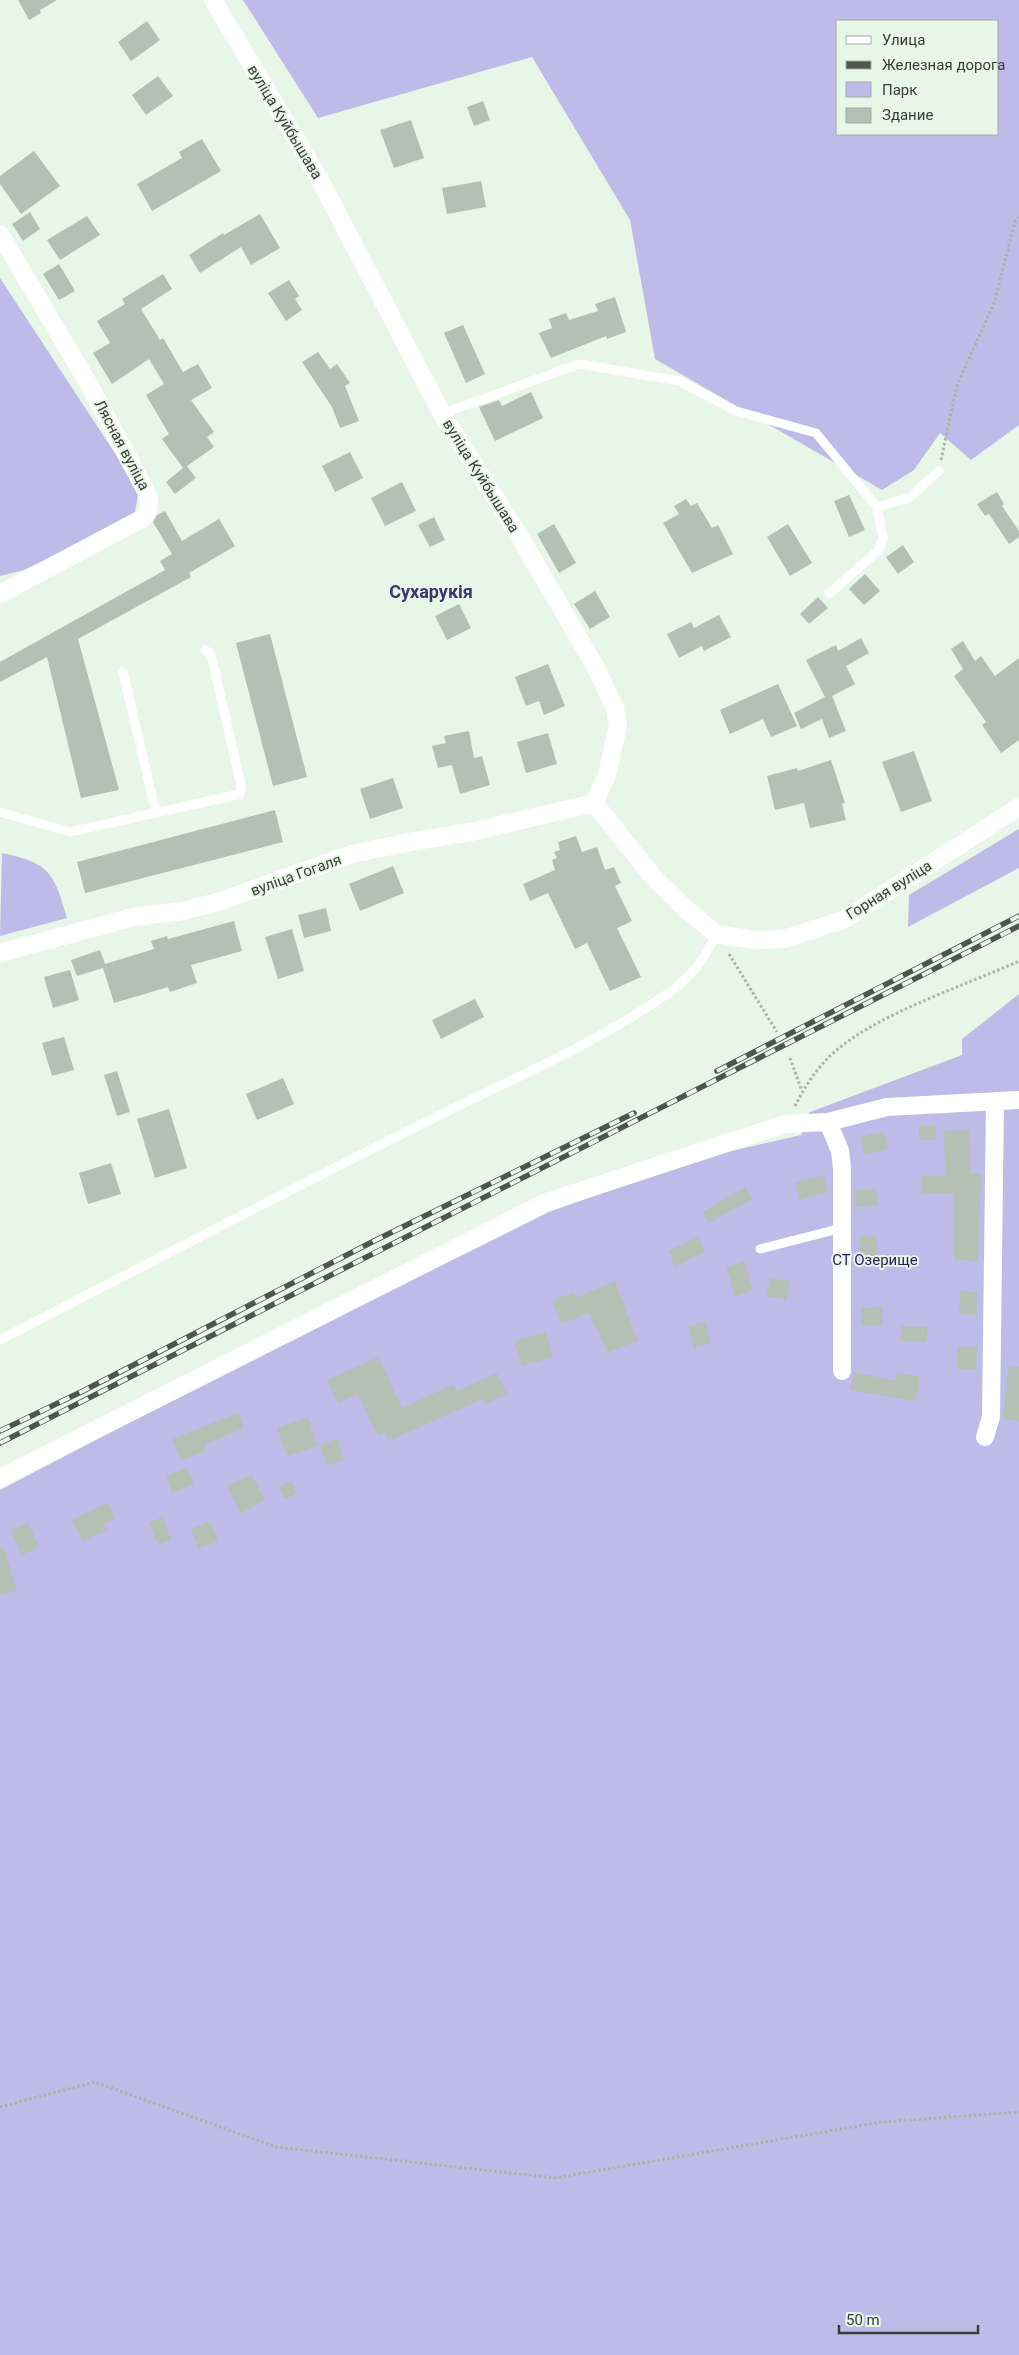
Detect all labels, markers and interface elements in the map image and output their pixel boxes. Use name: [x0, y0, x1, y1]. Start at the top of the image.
legend: [836, 20, 999, 135]
text: Улица: [882, 31, 925, 49]
text: Железная дорога: [882, 56, 1005, 74]
street label: вуліца Куйбышава: [244, 61, 326, 183]
text: Парк: [882, 81, 917, 99]
text: Здание: [882, 106, 933, 124]
street label: Лясная вуліца: [91, 397, 153, 493]
street label: вуліца Куйбышава: [439, 416, 523, 536]
district label: Сухарукія: [389, 581, 473, 602]
street label: вуліца Гогаля: [248, 850, 344, 900]
street label: Горная вуліца: [843, 857, 935, 923]
park label: СТ Озерище: [832, 1251, 918, 1269]
scale bar: [839, 2302, 978, 2334]
text: 50 m: [846, 2311, 880, 2329]

